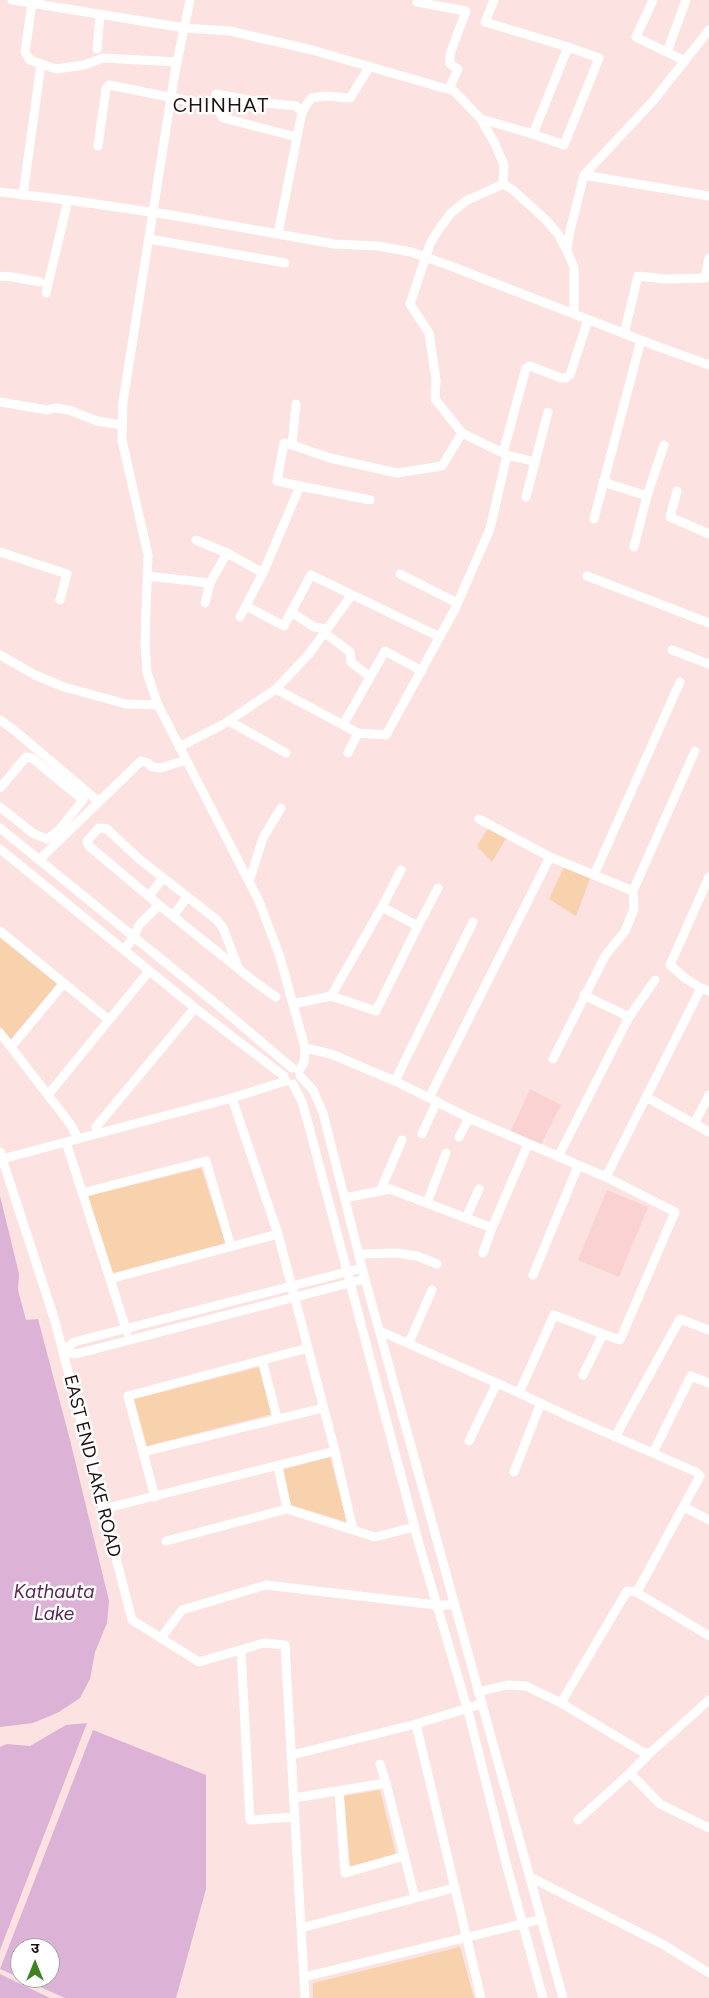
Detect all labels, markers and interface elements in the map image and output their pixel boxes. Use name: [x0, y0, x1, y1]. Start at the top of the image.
district label: CHINHAT: [172, 94, 270, 118]
street label: EAST END LAKE ROAD: [59, 1373, 125, 1559]
water label: Kathauta Lake: [14, 1581, 94, 1625]
north arrow: [10, 1938, 60, 1988]
text: उ: [31, 1940, 39, 1957]

